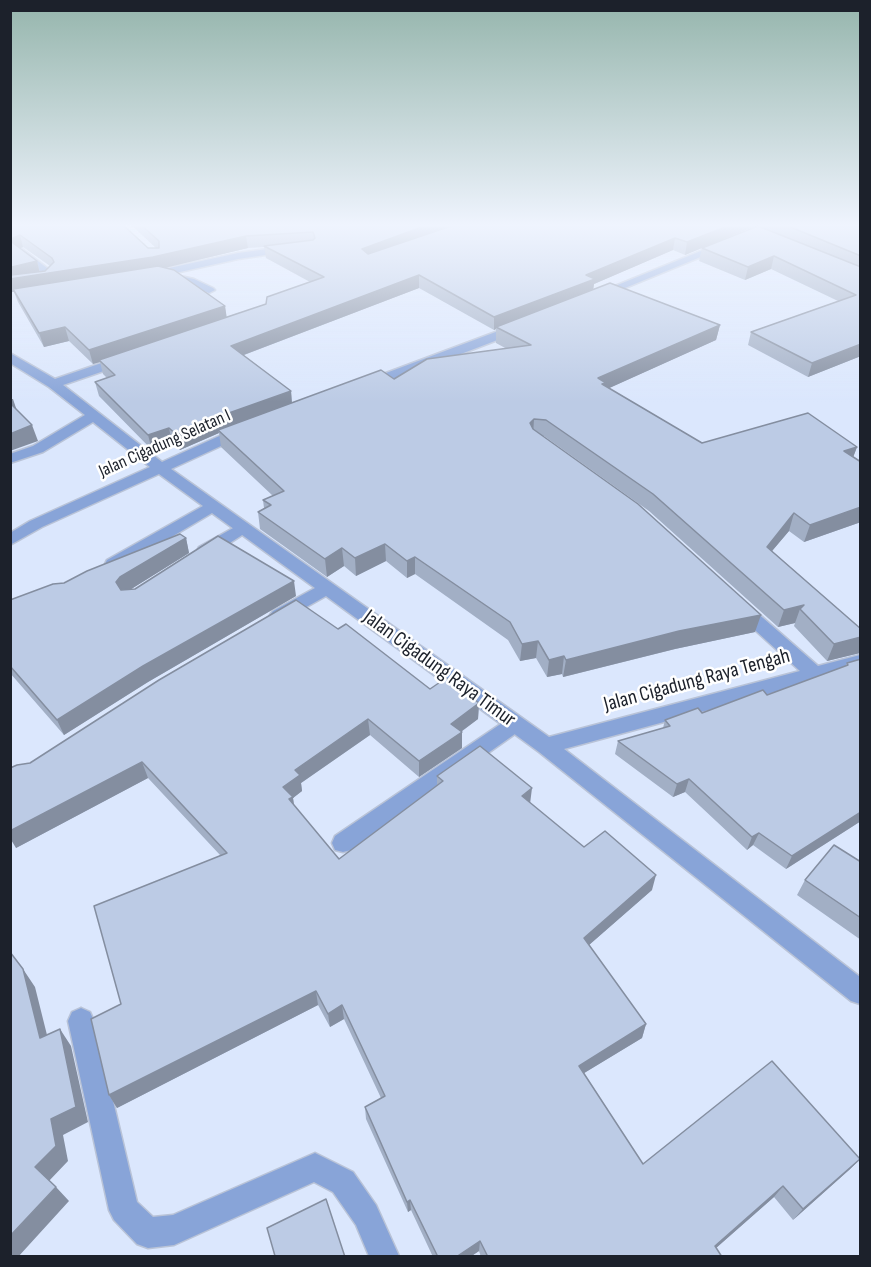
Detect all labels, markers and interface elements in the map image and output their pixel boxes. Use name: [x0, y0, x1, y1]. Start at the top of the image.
street label: Jalan Cigadung Selatan I: [96, 405, 234, 483]
street label: Jalan Cigadung Raya Timur: [358, 605, 520, 733]
street label: Jalan Cigadung Raya Tengah: [601, 644, 793, 718]

